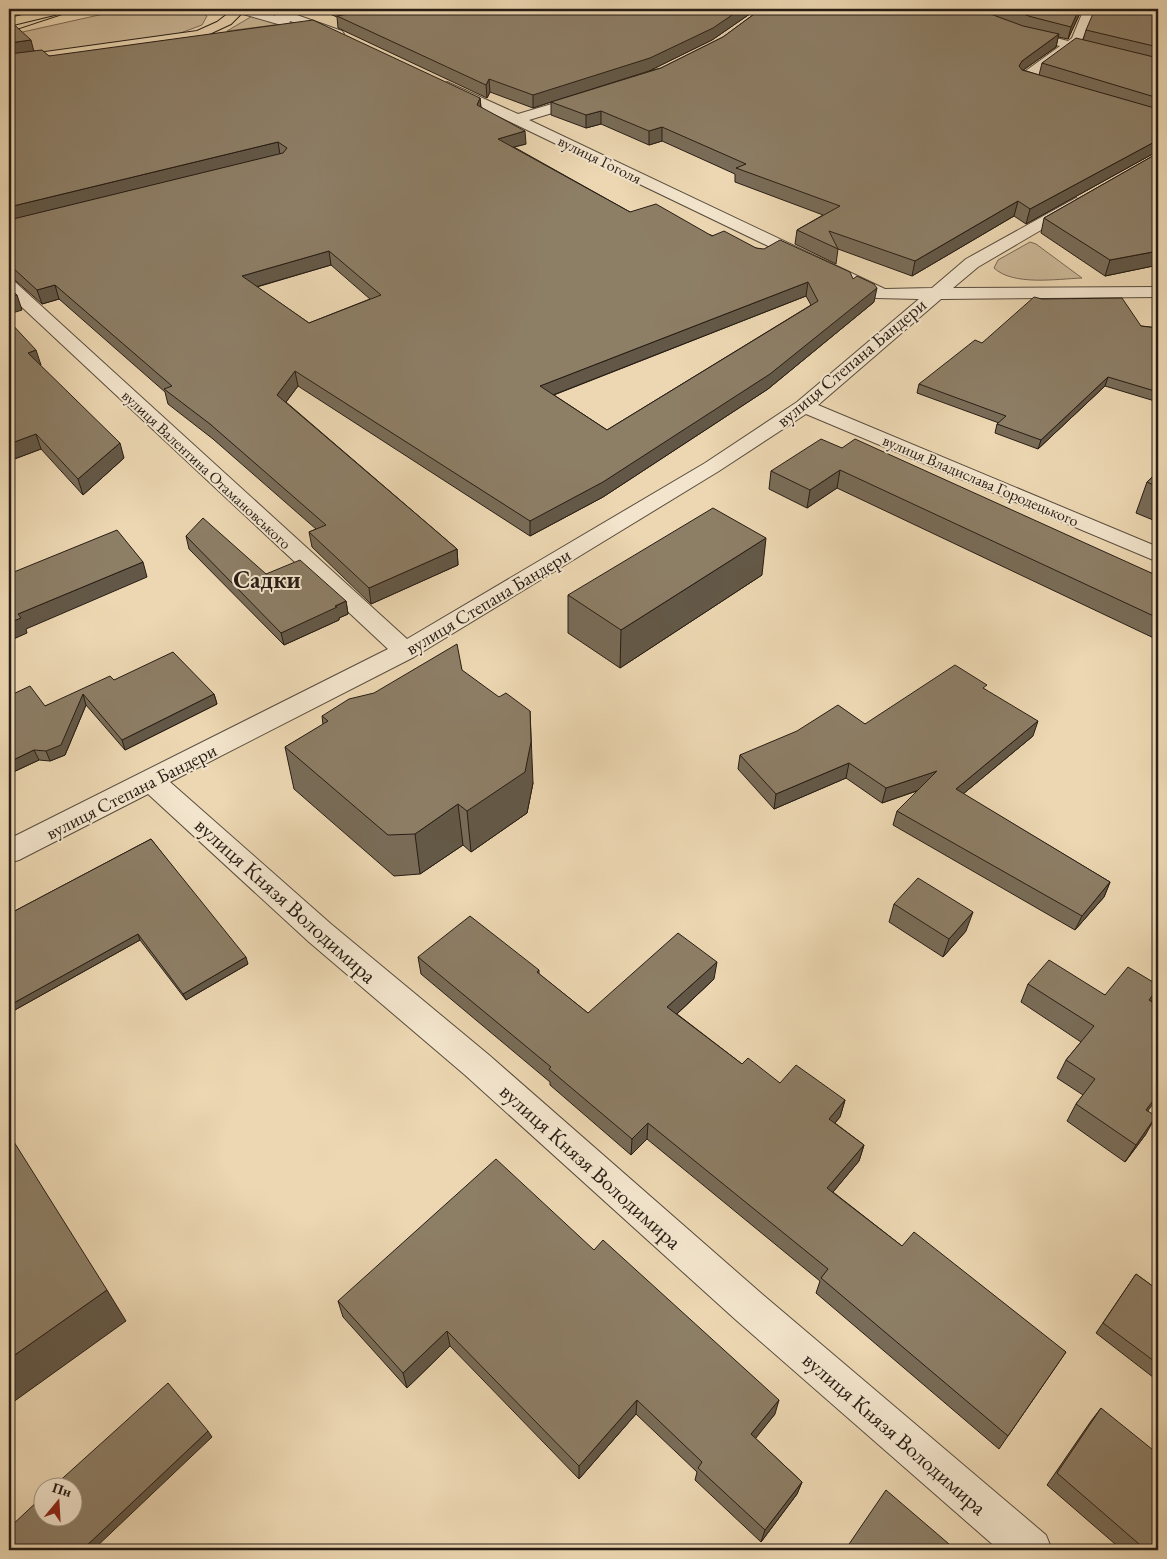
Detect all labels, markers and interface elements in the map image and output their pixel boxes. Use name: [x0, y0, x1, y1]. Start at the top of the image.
street label: вулиця Гоголя: [554, 130, 645, 189]
street label: вулиця Степана Бандери: [771, 292, 932, 433]
street label: вулиця Валентина Отамановського: [117, 385, 296, 554]
street label: вулиця Владислава Городецького: [880, 430, 1082, 531]
street label: вулиця Степана Бандери: [401, 542, 576, 661]
district label: Садки: [233, 564, 301, 595]
street label: вулиця Степана Бандери: [42, 738, 221, 845]
street label: вулиця Князя Володимира: [189, 811, 383, 990]
street label: вулиця Князя Володимира: [494, 1077, 688, 1256]
street label: вулиця Князя Володимира: [796, 1345, 993, 1522]
north arrow: [32, 1476, 82, 1526]
text: Пн: [50, 1478, 74, 1501]

